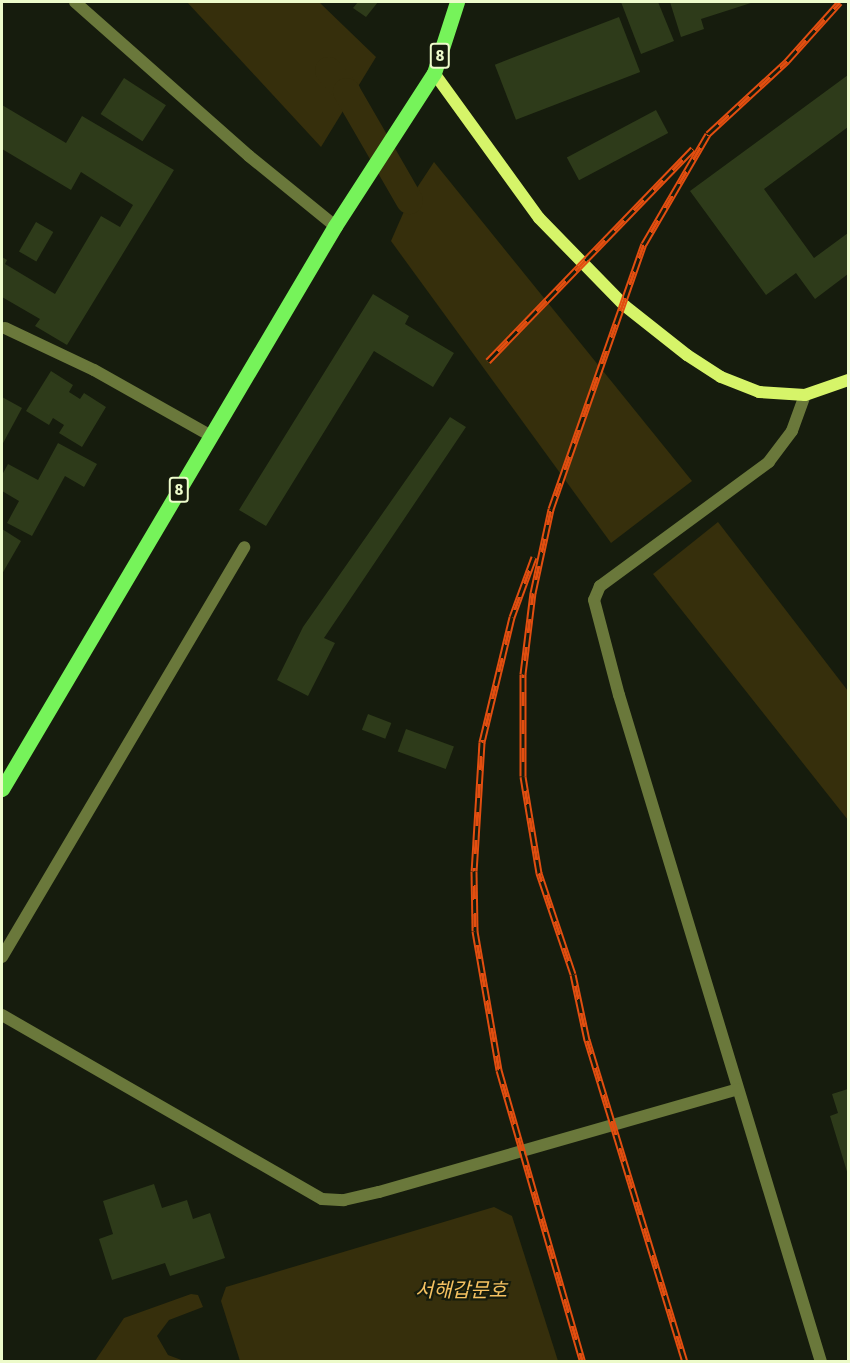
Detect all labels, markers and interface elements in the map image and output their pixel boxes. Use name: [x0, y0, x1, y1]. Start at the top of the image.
road number: 8: [430, 43, 450, 69]
road number: 8: [168, 477, 190, 503]
water label: 서해갑문호: [415, 1278, 507, 1302]

